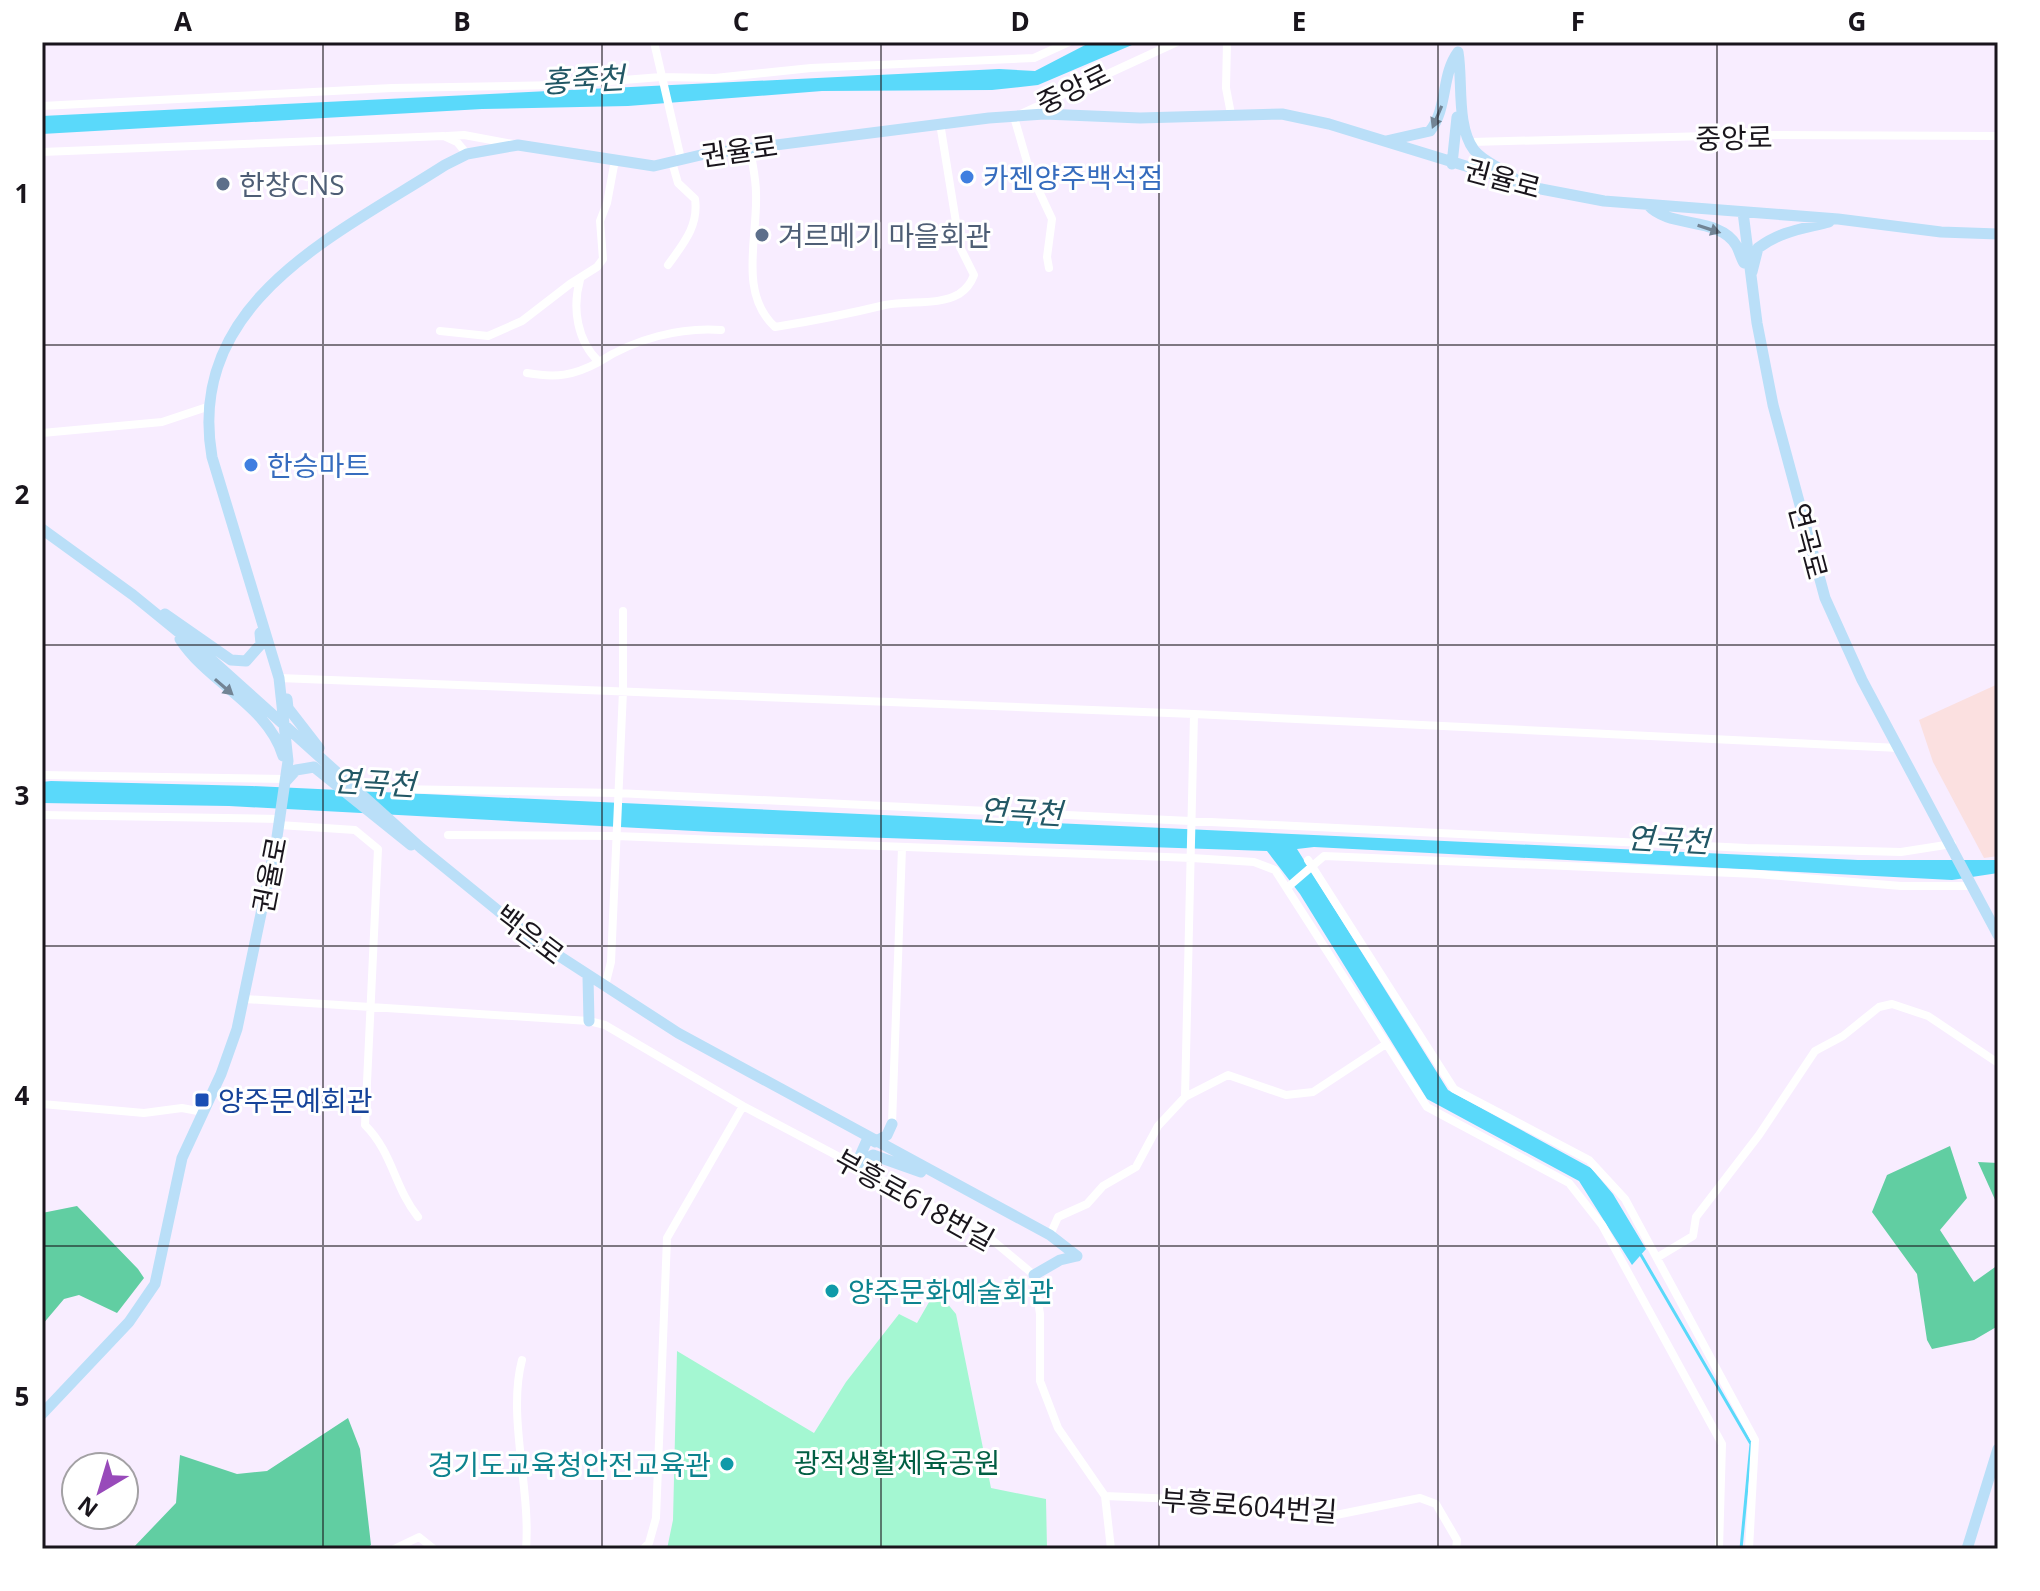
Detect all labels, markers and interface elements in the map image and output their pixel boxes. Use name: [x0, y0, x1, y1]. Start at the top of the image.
text: A: [174, 3, 192, 39]
text: B: [453, 3, 471, 39]
text: C: [733, 3, 749, 39]
text: D: [1010, 3, 1030, 39]
text: E: [1292, 3, 1306, 39]
text: F: [1571, 3, 1585, 39]
text: G: [1848, 3, 1866, 39]
street label: 중앙로: [1030, 54, 1116, 122]
water label: 홍죽천: [541, 56, 629, 102]
one-way arrow: [1431, 105, 1444, 128]
street label: 중앙로: [1695, 117, 1773, 157]
street label: 권율로: [698, 126, 780, 174]
street label: 권율로: [1461, 150, 1545, 206]
place label: 카젠양주백석점: [983, 158, 1163, 196]
place label: 한창CNS: [239, 165, 345, 203]
marker: 카젠양주백석점: [958, 168, 976, 186]
text: 1: [15, 175, 29, 211]
marker: 한창CNS: [214, 175, 232, 193]
place label: 겨르메기 마을회관: [778, 216, 991, 254]
one-way arrow: [1697, 223, 1721, 236]
marker: 겨르메기 마을회관: [753, 226, 771, 244]
place label: 한승마트: [267, 446, 370, 484]
marker: 한승마트: [242, 456, 260, 474]
text: 2: [15, 476, 30, 512]
street label: 연곡로: [1781, 499, 1837, 583]
one-way arrow: [215, 677, 234, 695]
water label: 연곡천: [332, 759, 420, 805]
text: 3: [15, 777, 29, 813]
water label: 연곡천: [979, 788, 1067, 834]
water label: 연곡천: [1626, 816, 1714, 862]
street label: 권율로: [243, 833, 295, 917]
street label: 백은로: [488, 896, 572, 972]
text: 4: [15, 1077, 30, 1113]
place label: 양주문예회관: [218, 1081, 373, 1119]
marker: 양주문예회관: [193, 1091, 211, 1109]
street label: 부흥로618번길: [828, 1140, 1002, 1258]
place label: 양주문화예술회관: [848, 1272, 1054, 1310]
marker: 양주문화예술회관: [823, 1282, 841, 1300]
text: 5: [15, 1378, 29, 1414]
park label: 광적생활체육공원: [794, 1443, 1000, 1481]
place label: 경기도교육청안전교육관: [428, 1445, 711, 1483]
north arrow: [60, 1451, 140, 1531]
marker: 경기도교육청안전교육관: [718, 1455, 736, 1473]
street label: 부흥로604번길: [1159, 1480, 1339, 1530]
text: N: [71, 1490, 103, 1525]

